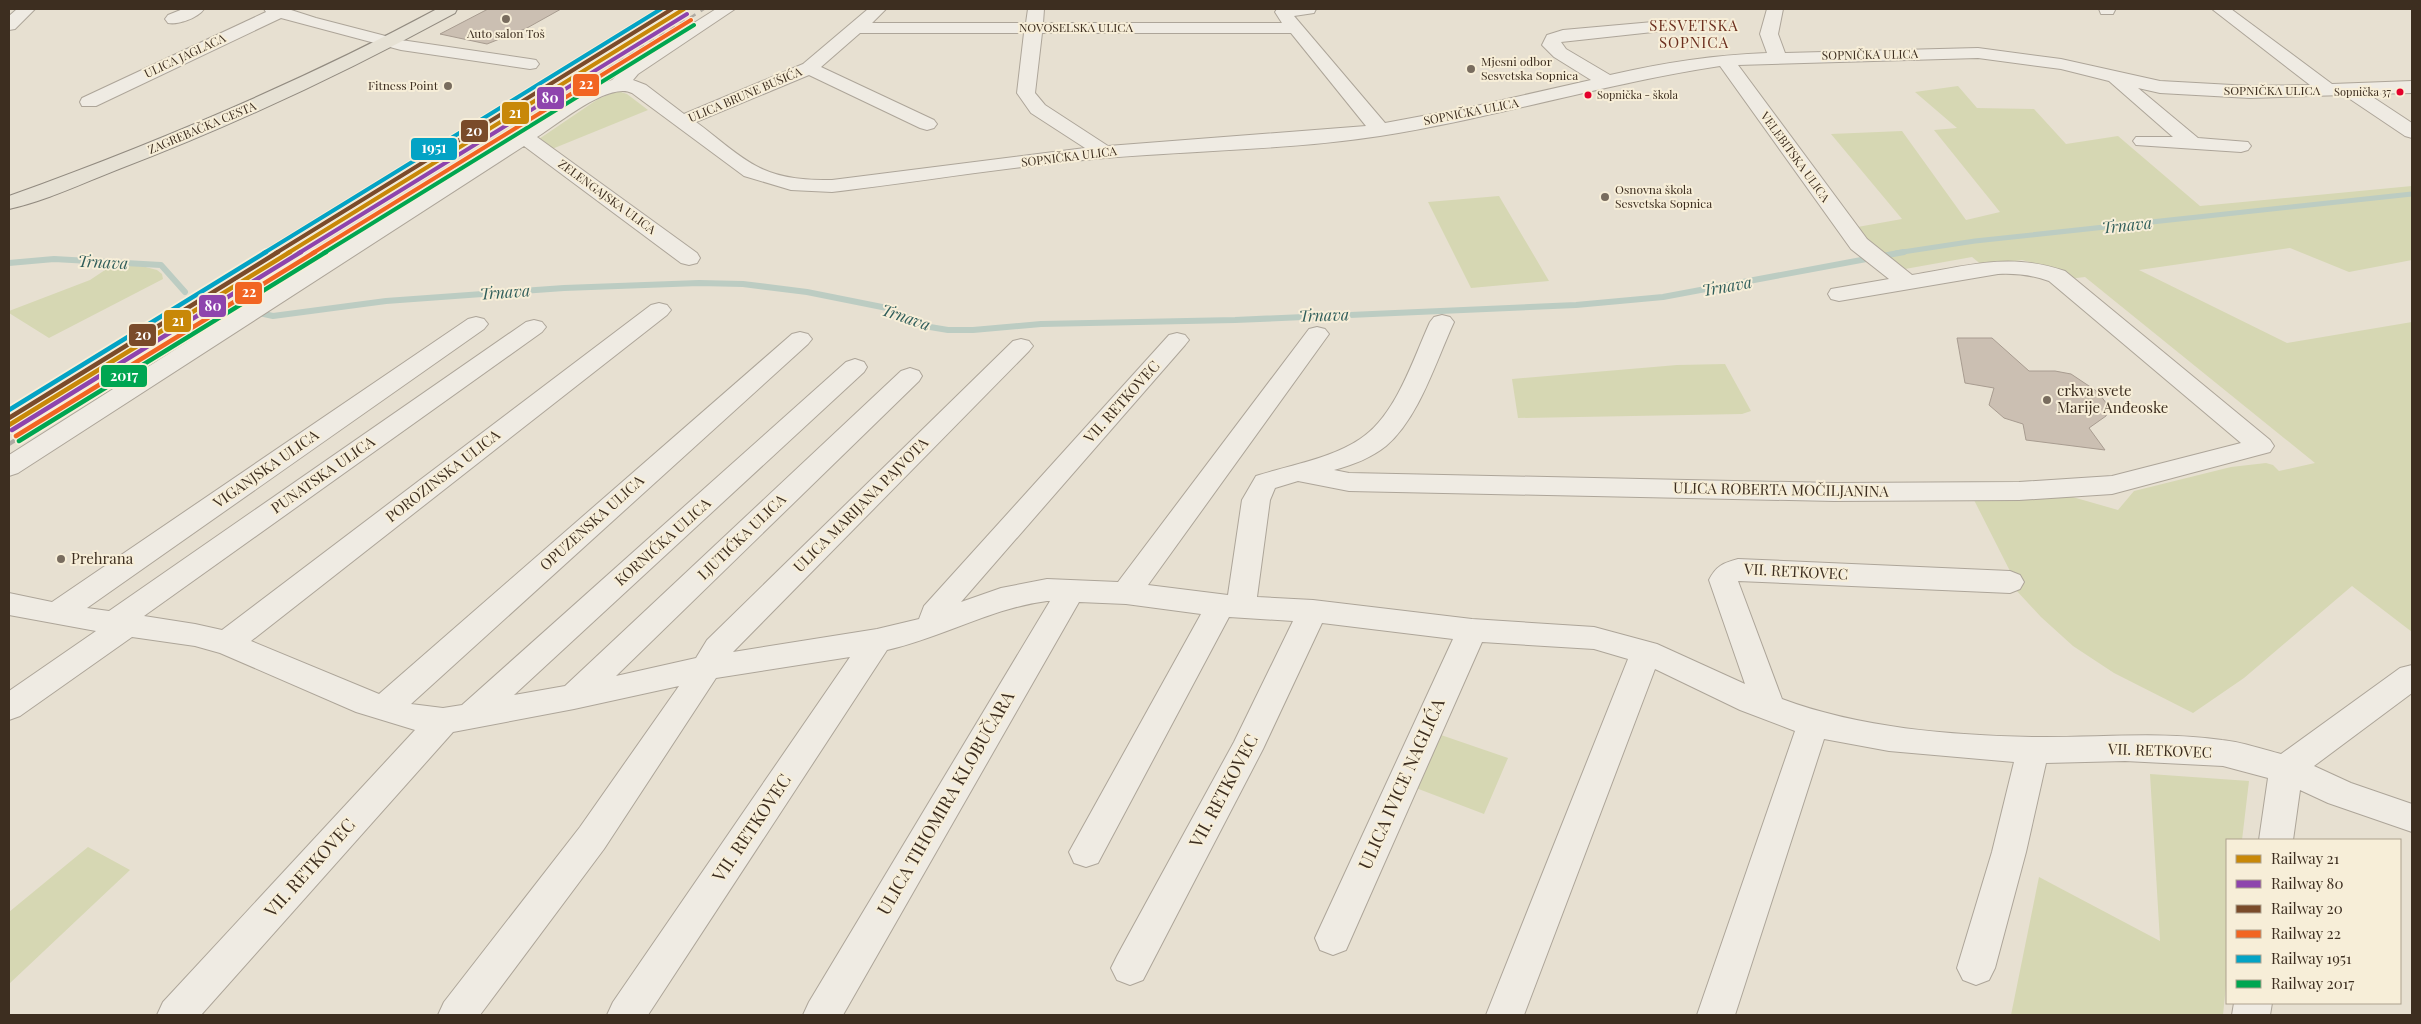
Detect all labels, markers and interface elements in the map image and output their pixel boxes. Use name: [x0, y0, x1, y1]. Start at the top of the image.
marker: Auto salon Toš: [500, 13, 512, 25]
district label: SESVETSKA SOPNICA: [1649, 15, 1739, 52]
street label: NOVOSELSKA ULICA: [1019, 19, 1133, 35]
place label: Auto salon Toš: [466, 25, 545, 41]
street label: ULICA JAGLACA: [141, 29, 228, 81]
street label: SOPNIČKA ULICA: [1822, 45, 1919, 63]
place label: Mjesni odbor Sesvetska Sopnica: [1481, 53, 1578, 83]
street label: ULICA BRUNE BUŠIĆA: [685, 63, 804, 125]
marker: Mjesni odbor Sesvetska Sopnica: [1465, 63, 1477, 75]
line badge: 22: [572, 73, 600, 97]
text: 22: [579, 74, 593, 93]
place label: Fitness Point: [368, 77, 439, 93]
marker: Fitness Point: [442, 80, 454, 92]
street label: SOPNIČKA ULICA: [2224, 82, 2321, 98]
place label: Sopnička 37: [2334, 84, 2392, 99]
line badge: 80: [536, 86, 565, 110]
place label: Sopnička - škola: [1597, 87, 1678, 102]
marker: Sopnička 37: [2395, 87, 2405, 97]
text: 80: [542, 88, 558, 107]
marker: Sopnička - škola: [1583, 90, 1593, 100]
street label: SOPNIČKA ULICA: [1422, 94, 1520, 128]
street label: ZAGREBAČKA CESTA: [145, 97, 259, 157]
line badge: 21: [501, 101, 530, 125]
text: 21: [509, 103, 521, 122]
street label: VELEBITSKA ULICA: [1757, 107, 1834, 205]
line badge: 20: [460, 119, 489, 143]
text: 20: [466, 121, 482, 140]
line badge: 1951: [410, 137, 458, 161]
text: 1951: [422, 138, 446, 157]
street label: SOPNIČKA ULICA: [1020, 142, 1118, 170]
street label: ZELENGAJSKA ULICA: [556, 155, 660, 237]
place label: Osnovna škola Sesvetska Sopnica: [1615, 181, 1712, 211]
marker: Osnovna škola Sesvetska Sopnica: [1599, 191, 1611, 203]
water label: Trnava: [2101, 211, 2153, 238]
water label: Trnava: [77, 250, 129, 273]
water label: Trnava: [1700, 271, 1754, 300]
water label: Trnava: [479, 279, 531, 304]
line badge: 22: [234, 281, 263, 305]
text: 22: [242, 282, 256, 301]
line badge: 80: [198, 294, 227, 318]
text: 80: [205, 296, 221, 315]
water label: Trnava: [879, 298, 933, 335]
water label: Trnava: [1298, 303, 1349, 326]
line badge: 21: [163, 309, 192, 333]
text: 21: [172, 311, 184, 330]
line badge: 20: [128, 323, 157, 347]
text: 20: [135, 325, 151, 344]
street label: VII. RETKOVEC: [1078, 356, 1164, 447]
line badge: 2017: [100, 364, 148, 388]
text: 2017: [110, 366, 139, 385]
place label: crkva svete Marije Anđeoske: [2057, 380, 2168, 417]
marker: crkva svete Marije Anđeoske: [2041, 394, 2053, 406]
street label: VIGANJSKA ULICA: [208, 424, 323, 513]
street label: POROZINSKA ULICA: [381, 424, 504, 526]
street label: PUNATSKA ULICA: [267, 431, 379, 517]
street label: ULICA MARIJANA PAJVOTA: [789, 432, 932, 576]
street label: OPUZENSKA ULICA: [535, 470, 648, 574]
street label: ULICA ROBERTA MOČILJANINA: [1673, 477, 1890, 501]
street label: LJUTIĆKA ULICA: [693, 489, 790, 584]
street label: KORNIĆKA ULICA: [610, 492, 715, 590]
place label: Prehrana: [71, 548, 134, 568]
marker: Prehrana: [55, 553, 67, 565]
street label: VII. RETKOVEC: [1743, 558, 1849, 584]
street label: ULICA TIHOMIRA KLOBUČARA: [871, 686, 1020, 919]
street label: ULICA IVICE NAGLIĆA: [1353, 694, 1450, 873]
street label: VII. RETKOVEC: [1183, 730, 1263, 852]
street label: VII. RETKOVEC: [2107, 738, 2212, 762]
street label: VII. RETKOVEC: [706, 769, 796, 887]
street label: VII. RETKOVEC: [258, 813, 360, 923]
legend: [2226, 839, 2401, 1004]
text: Railway 21: [2271, 848, 2340, 868]
text: Railway 80: [2271, 873, 2343, 893]
text: Railway 20: [2271, 898, 2343, 918]
text: Railway 22: [2271, 923, 2341, 943]
text: Railway 1951: [2271, 948, 2352, 968]
text: Railway 2017: [2271, 973, 2354, 993]

